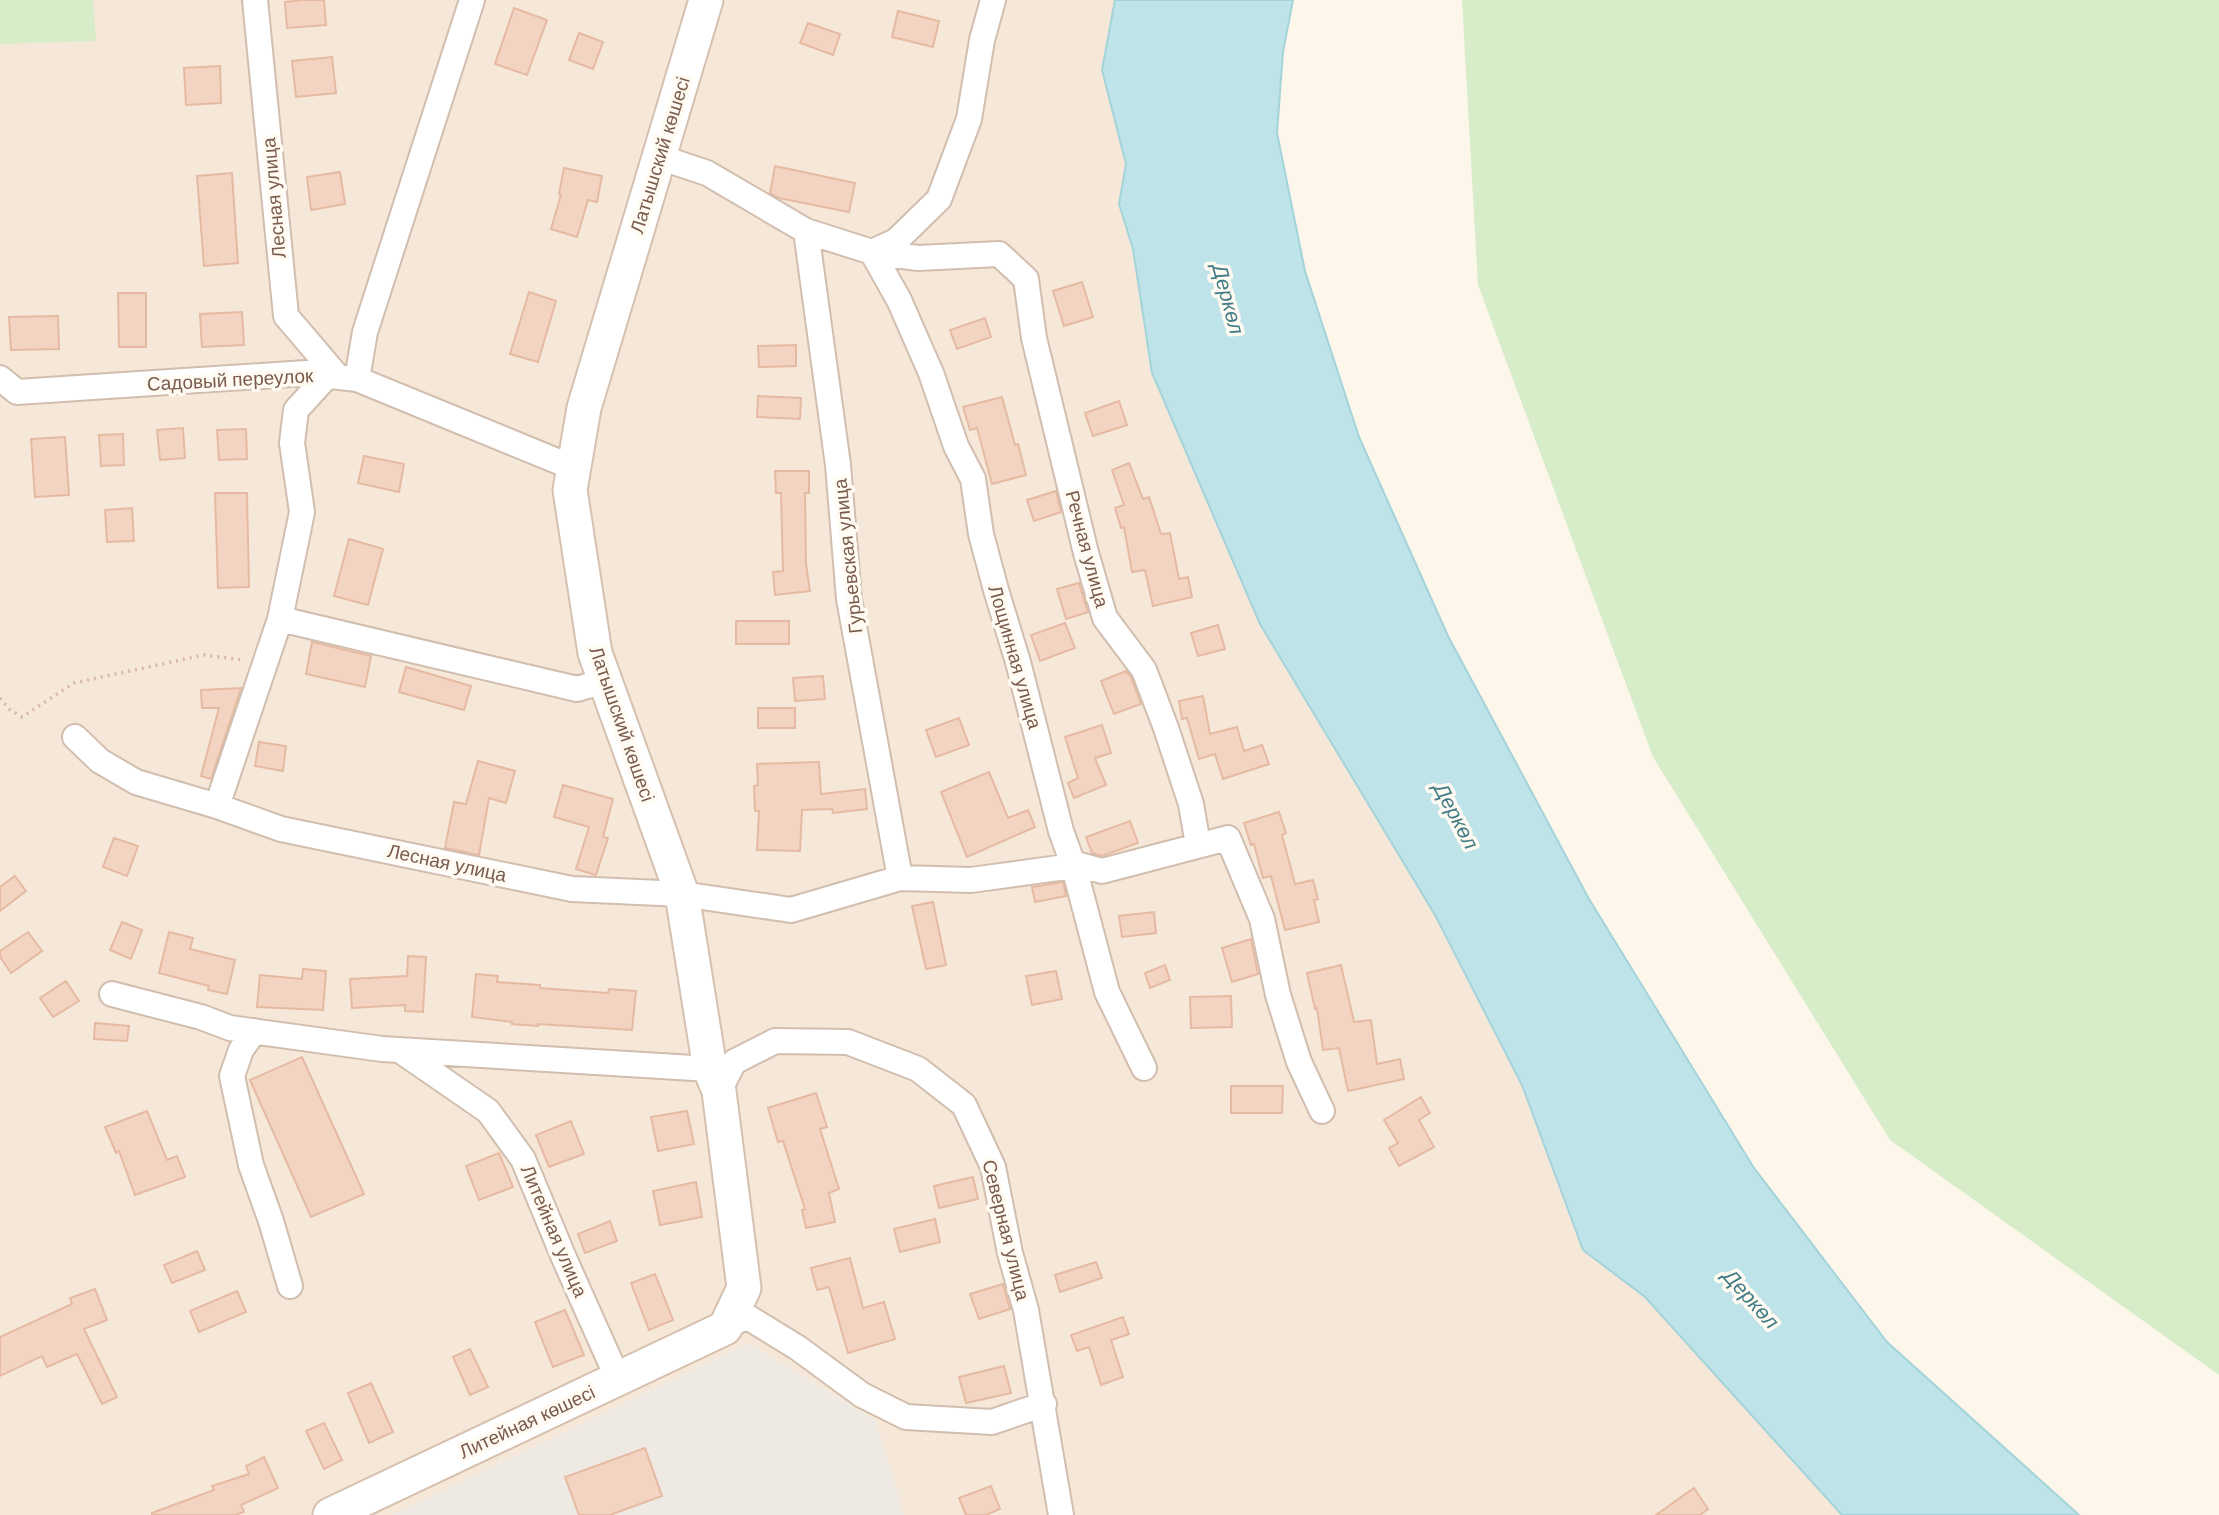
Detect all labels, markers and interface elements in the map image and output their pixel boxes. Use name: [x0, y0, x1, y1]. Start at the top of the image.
street label: Латышский көшесі: [624, 74, 696, 236]
street label: Лесная улица: [256, 136, 292, 259]
water label: Деркөл: [1205, 259, 1251, 337]
street label: Садовый переулок: [146, 363, 315, 397]
street label: Гурьевская улица: [827, 477, 869, 635]
street label: Речная улица: [1059, 488, 1115, 611]
street label: Лощинная улица: [983, 582, 1048, 732]
street label: Латышский көшесі: [584, 643, 660, 805]
water label: Деркөл: [1426, 776, 1485, 854]
street label: Лесная улица: [385, 838, 509, 888]
street label: Северная улица: [976, 1157, 1036, 1303]
street label: Литейная улица: [515, 1161, 593, 1301]
water label: Деркөл: [1715, 1262, 1785, 1335]
street label: Литейная көшесі: [455, 1379, 599, 1465]

